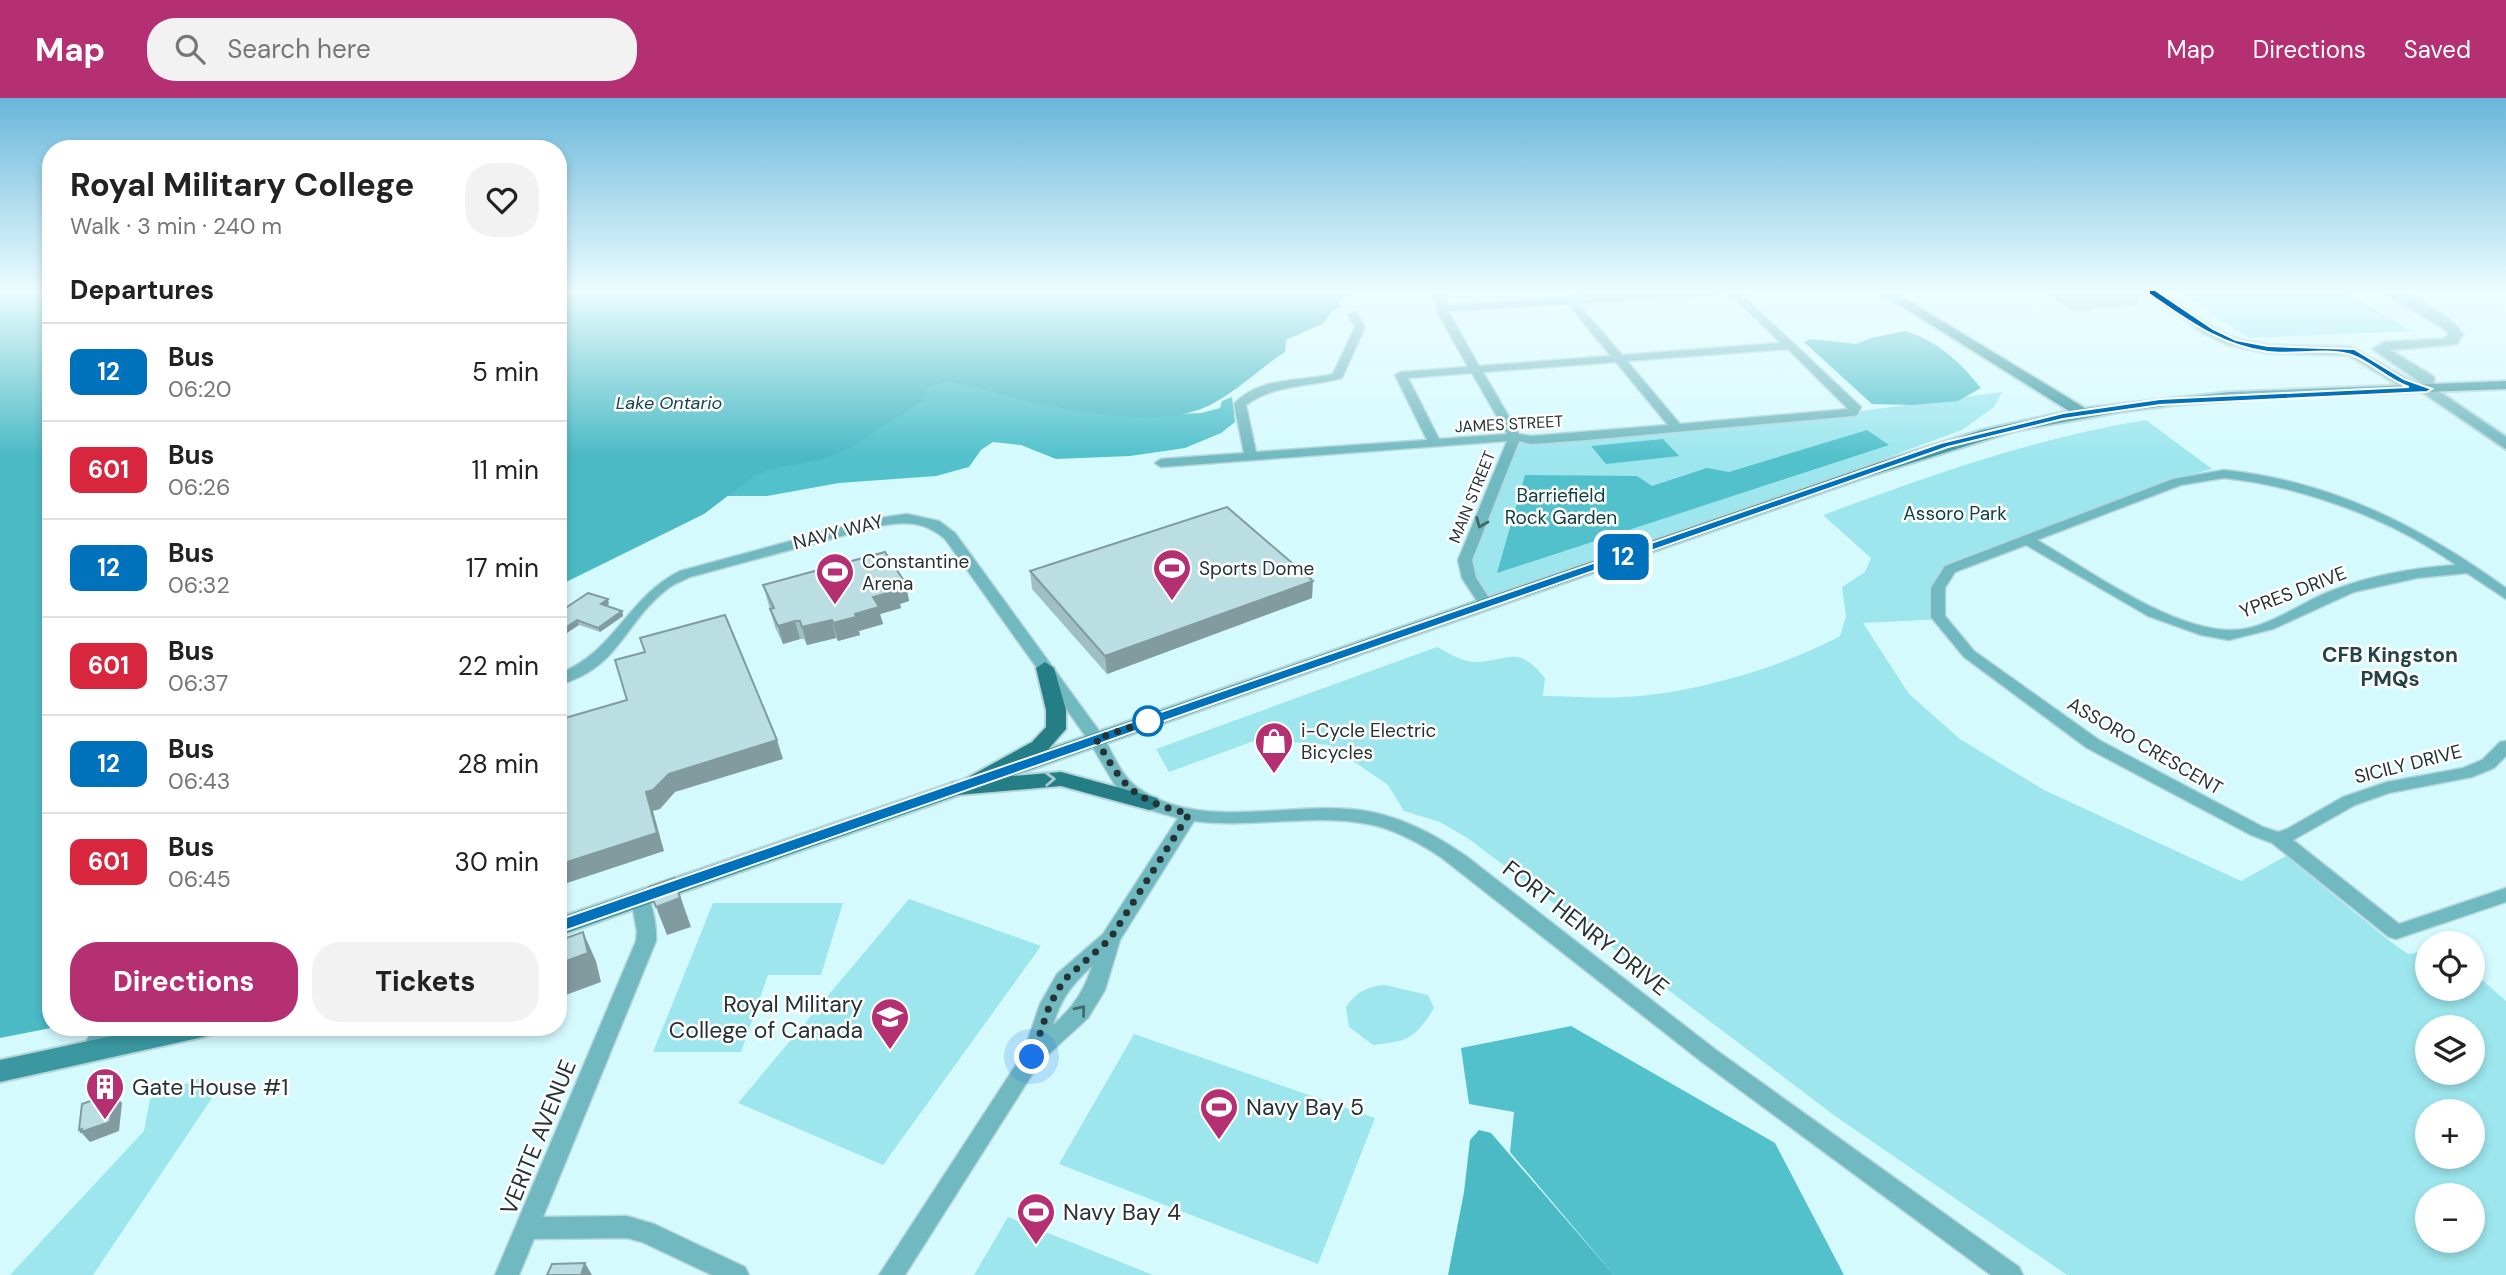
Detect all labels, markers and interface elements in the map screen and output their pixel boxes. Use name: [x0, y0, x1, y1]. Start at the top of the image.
search box: [147, 18, 637, 81]
text: Map: [35, 28, 105, 71]
icon: search: [171, 30, 209, 68]
text: Search here: [227, 32, 371, 66]
text: Map: [2167, 34, 2215, 65]
text: Directions: [2253, 34, 2366, 65]
text: Saved: [2404, 34, 2471, 65]
text: Royal Military College: [70, 163, 414, 206]
button: heart: [465, 163, 539, 237]
text: Walk · 3 min · 240 m: [70, 211, 282, 241]
text: Departures: [70, 273, 214, 307]
text: Bus: [168, 340, 214, 374]
text: 5 min: [472, 355, 539, 389]
text: 12: [97, 356, 120, 387]
text: 06:20: [168, 374, 232, 404]
water label: Lake Ontario: [616, 391, 722, 415]
street label: JAMES STREET: [1454, 411, 1564, 437]
text: Bus: [168, 438, 214, 472]
street label: MAIN STREET: [1444, 448, 1500, 546]
text: 11 min: [472, 453, 539, 487]
text: 601: [88, 454, 129, 485]
text: 06:26: [168, 472, 231, 502]
park label: Barriefield Rock Garden: [1505, 483, 1617, 530]
park label: Assoro Park: [1903, 501, 2007, 526]
street label: NAVY WAY: [790, 509, 886, 555]
one-way arrow: [1475, 516, 1489, 528]
line badge: 12: [1592, 534, 1654, 580]
text: Bus: [168, 536, 214, 570]
text: 12: [1612, 541, 1634, 572]
sports icon: Sports Dome: [1151, 547, 1193, 602]
place label: Constantine Arena: [862, 549, 969, 596]
text: 17 min: [466, 551, 539, 585]
sports icon: Constantine Arena: [814, 551, 856, 606]
text: 12: [97, 552, 120, 583]
place label: Sports Dome: [1199, 556, 1314, 581]
street label: YPRES DRIVE: [2236, 560, 2350, 624]
text: 06:32: [168, 570, 230, 600]
text: Bus: [168, 634, 214, 668]
district label: CFB Kingston PMQs: [2322, 641, 2458, 693]
text: 22 min: [458, 649, 539, 683]
text: 601: [88, 650, 129, 681]
text: 06:37: [168, 668, 228, 698]
street label: ASSORO CRESCENT: [2063, 691, 2227, 801]
unlabelled marker: [1133, 706, 1163, 736]
place label: i-Cycle Electric Bicycles: [1301, 718, 1436, 765]
shop icon: i-Cycle Electric Bicycles: [1253, 720, 1295, 775]
text: Bus: [168, 732, 214, 766]
street label: SICILY DRIVE: [2352, 739, 2464, 789]
text: 28 min: [457, 747, 539, 781]
text: 12: [97, 748, 120, 779]
text: 06:43: [168, 766, 230, 796]
one-way arrow: [1045, 772, 1056, 787]
text: Bus: [168, 830, 214, 864]
text: 30 min: [455, 845, 539, 879]
text: 601: [88, 846, 129, 877]
street label: FORT HENRY DRIVE: [1497, 854, 1675, 1002]
text: 06:45: [168, 864, 231, 894]
map controls: [2415, 931, 2485, 1253]
button: locate: [2415, 931, 2485, 1001]
button: Directions: [70, 942, 298, 1022]
button: Tickets: [312, 942, 539, 1022]
place label: Royal Military College of Canada: [669, 989, 863, 1045]
school or university icon: Royal Military College of Canada: [869, 996, 911, 1051]
one-way arrow: [1073, 1005, 1085, 1018]
button: layers: [2415, 1015, 2485, 1085]
your location: [1014, 1039, 1049, 1074]
street label: VERITE AVENUE: [493, 1055, 583, 1219]
building icon: Gate House #1: [84, 1066, 126, 1121]
place label: Gate House #1: [132, 1072, 288, 1102]
sports icon: Navy Bay 5: [1198, 1086, 1240, 1141]
place label: Navy Bay 5: [1246, 1092, 1364, 1122]
button: +: [2415, 1099, 2485, 1169]
button: −: [2415, 1183, 2485, 1253]
sports icon: Navy Bay 4: [1015, 1191, 1057, 1246]
place label: Navy Bay 4: [1063, 1197, 1181, 1227]

